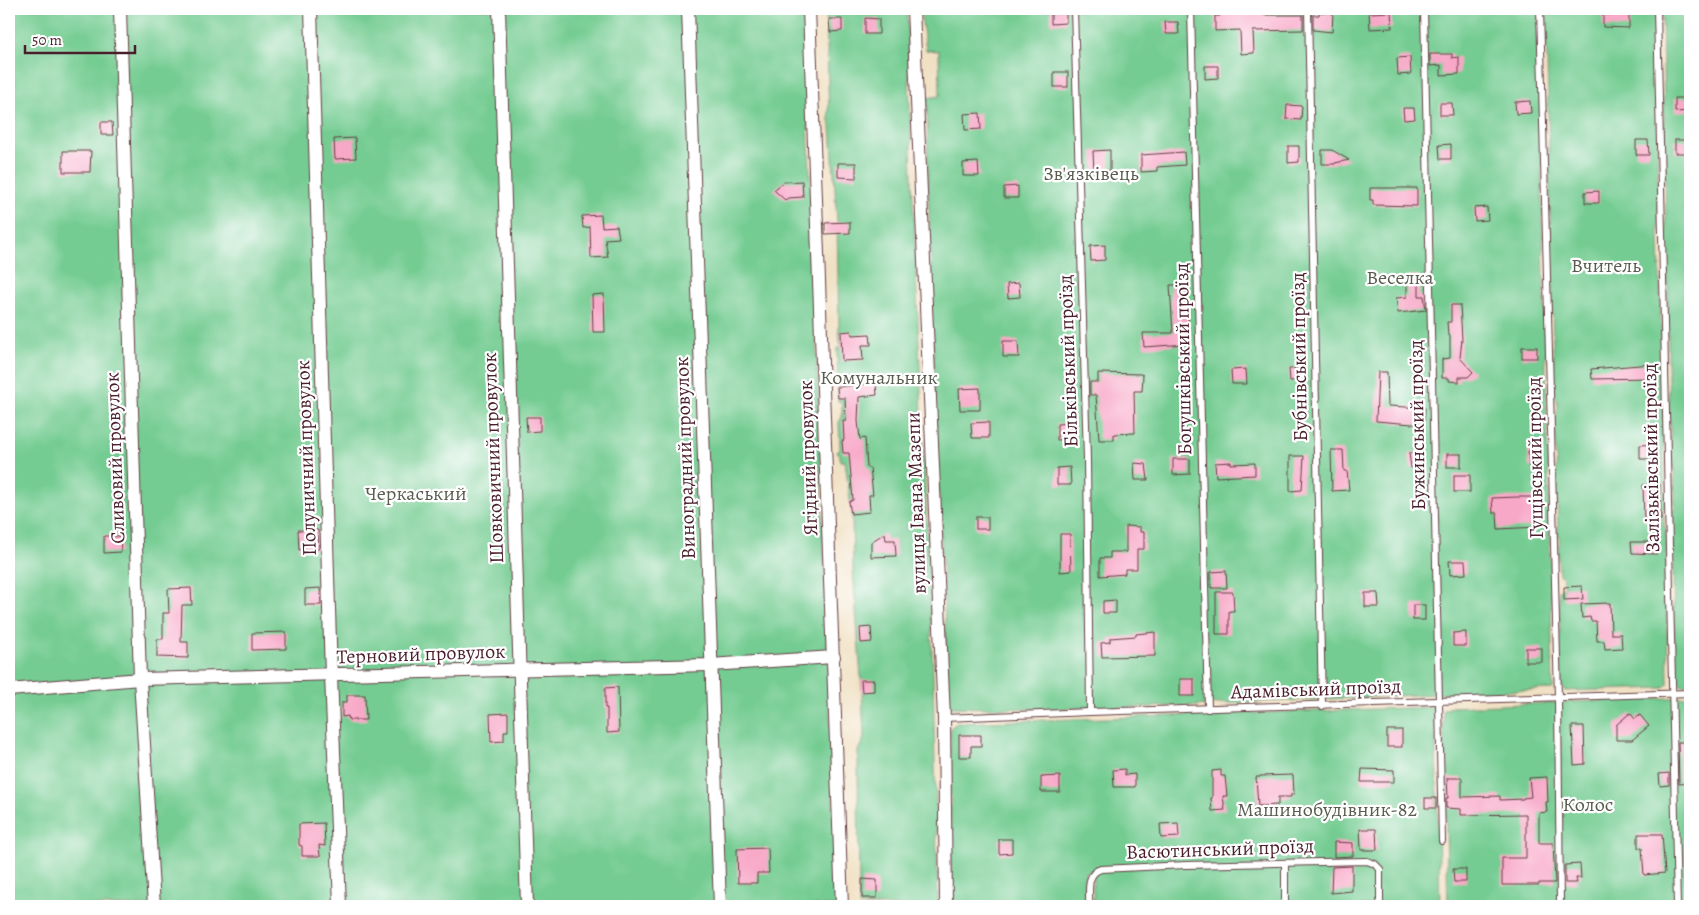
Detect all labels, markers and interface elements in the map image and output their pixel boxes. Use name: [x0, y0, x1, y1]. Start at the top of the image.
scale bar: [25, 22, 135, 54]
text: 50 m: [32, 30, 62, 50]
park label: Зв'язківець: [1043, 160, 1139, 187]
park label: Вчитель: [1571, 252, 1641, 279]
street label: Богушківський проїзд: [1168, 262, 1198, 455]
park label: Веселка: [1366, 264, 1435, 291]
street label: Бубнівський проїзд: [1284, 272, 1314, 442]
street label: Більківський проїзд: [1051, 274, 1085, 448]
street label: Бужинський проїзд: [1402, 339, 1432, 511]
street label: Шовковичний провулок: [476, 352, 510, 564]
street label: Виноградний провулок: [668, 356, 702, 560]
street label: Полуничний провулок: [289, 360, 323, 556]
street label: Залізьківський проїзд: [1636, 363, 1666, 553]
park label: Комунальник: [820, 364, 938, 391]
street label: Сливовий провулок: [99, 372, 131, 544]
street label: Гущівський проїзд: [1520, 377, 1550, 539]
street label: Ягідний провулок: [792, 380, 824, 536]
street label: вулиця Івана Мазепи: [899, 411, 933, 595]
park label: Черкаський: [365, 480, 467, 507]
street label: Терновий провулок: [336, 638, 506, 670]
street label: Адамівський проїзд: [1229, 673, 1402, 706]
park label: Колос: [1563, 791, 1614, 818]
park label: Машинобудівник-82: [1237, 796, 1417, 823]
street label: Васютинський проїзд: [1126, 832, 1315, 866]

